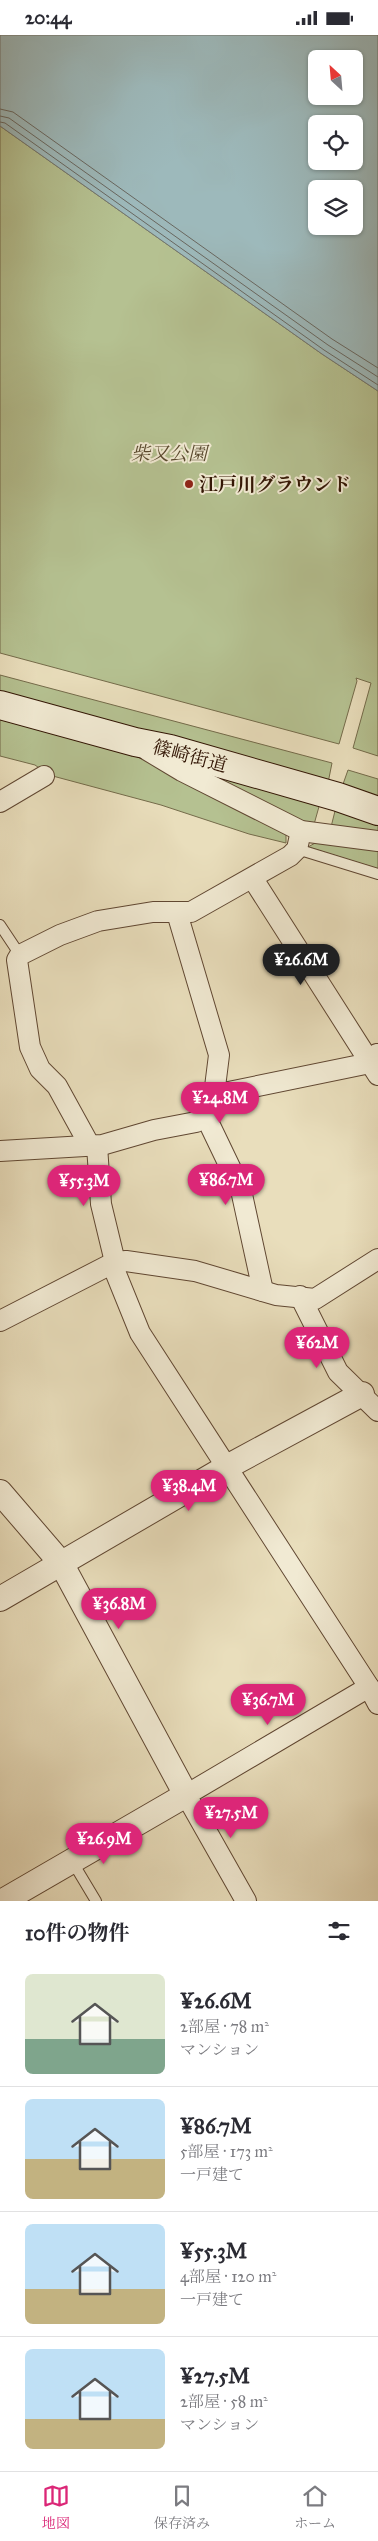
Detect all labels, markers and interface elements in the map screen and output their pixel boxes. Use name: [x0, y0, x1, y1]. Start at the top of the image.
text: 20:44: [25, 6, 71, 29]
north arrow: [308, 50, 362, 105]
map controls: [308, 50, 363, 235]
button: locate: [308, 115, 363, 170]
button: layers: [308, 180, 363, 235]
park label: 柴又公園: [131, 442, 210, 465]
place label: 江戸川グラウンド: [199, 473, 351, 496]
marker: 江戸川グラウンド: [183, 478, 195, 490]
street label: 篠崎街道: [150, 735, 230, 777]
pin: ¥26.6M: [260, 943, 342, 986]
text: ¥26.6M: [274, 950, 328, 969]
pin: ¥24.8M: [179, 1081, 261, 1124]
text: ¥24.8M: [192, 1088, 248, 1107]
pin: ¥86.7M: [185, 1163, 267, 1206]
pin: ¥55.3M: [43, 1165, 125, 1207]
text: ¥86.7M: [199, 1170, 253, 1189]
text: ¥55.3M: [58, 1171, 110, 1190]
pin: ¥62M: [287, 1327, 347, 1369]
text: ¥62M: [295, 1333, 339, 1352]
pin: ¥38.4M: [148, 1469, 230, 1512]
text: ¥38.4M: [162, 1476, 216, 1495]
pin: ¥36.8M: [78, 1587, 160, 1630]
text: ¥36.8M: [92, 1594, 146, 1613]
pin: ¥36.7M: [227, 1683, 309, 1726]
text: ¥36.7M: [242, 1690, 294, 1709]
pin: ¥27.5M: [190, 1797, 272, 1839]
text: ¥27.5M: [204, 1803, 258, 1822]
pin: ¥26.9M: [63, 1823, 145, 1865]
text: ¥26.9M: [76, 1829, 132, 1848]
icon: filters: [325, 1917, 353, 1945]
text: 10件の物件: [25, 1920, 129, 1946]
text: ¥26.6M: [180, 1988, 252, 2014]
icon: home: [65, 1994, 125, 2054]
text: 2部屋 · 78 m²: [180, 2017, 269, 2036]
text: マンション: [180, 2040, 259, 2059]
text: ¥86.7M: [180, 2113, 252, 2139]
icon: home: [65, 2119, 125, 2179]
text: 5部屋 · 173 m²: [180, 2142, 273, 2161]
text: 一戸建て: [180, 2165, 244, 2184]
text: ¥55.3M: [180, 2238, 247, 2264]
icon: home: [65, 2244, 125, 2304]
text: 4部屋 · 120 m²: [180, 2267, 276, 2286]
text: 一戸建て: [180, 2290, 244, 2309]
text: ¥27.5M: [180, 2363, 250, 2389]
icon: home: [65, 2369, 125, 2429]
text: 2部屋 · 58 m²: [180, 2392, 268, 2411]
text: マンション: [180, 2415, 259, 2434]
tab: 地図: [42, 2482, 70, 2532]
tab: 保存済み: [154, 2482, 210, 2532]
tab: ホーム: [294, 2482, 336, 2532]

